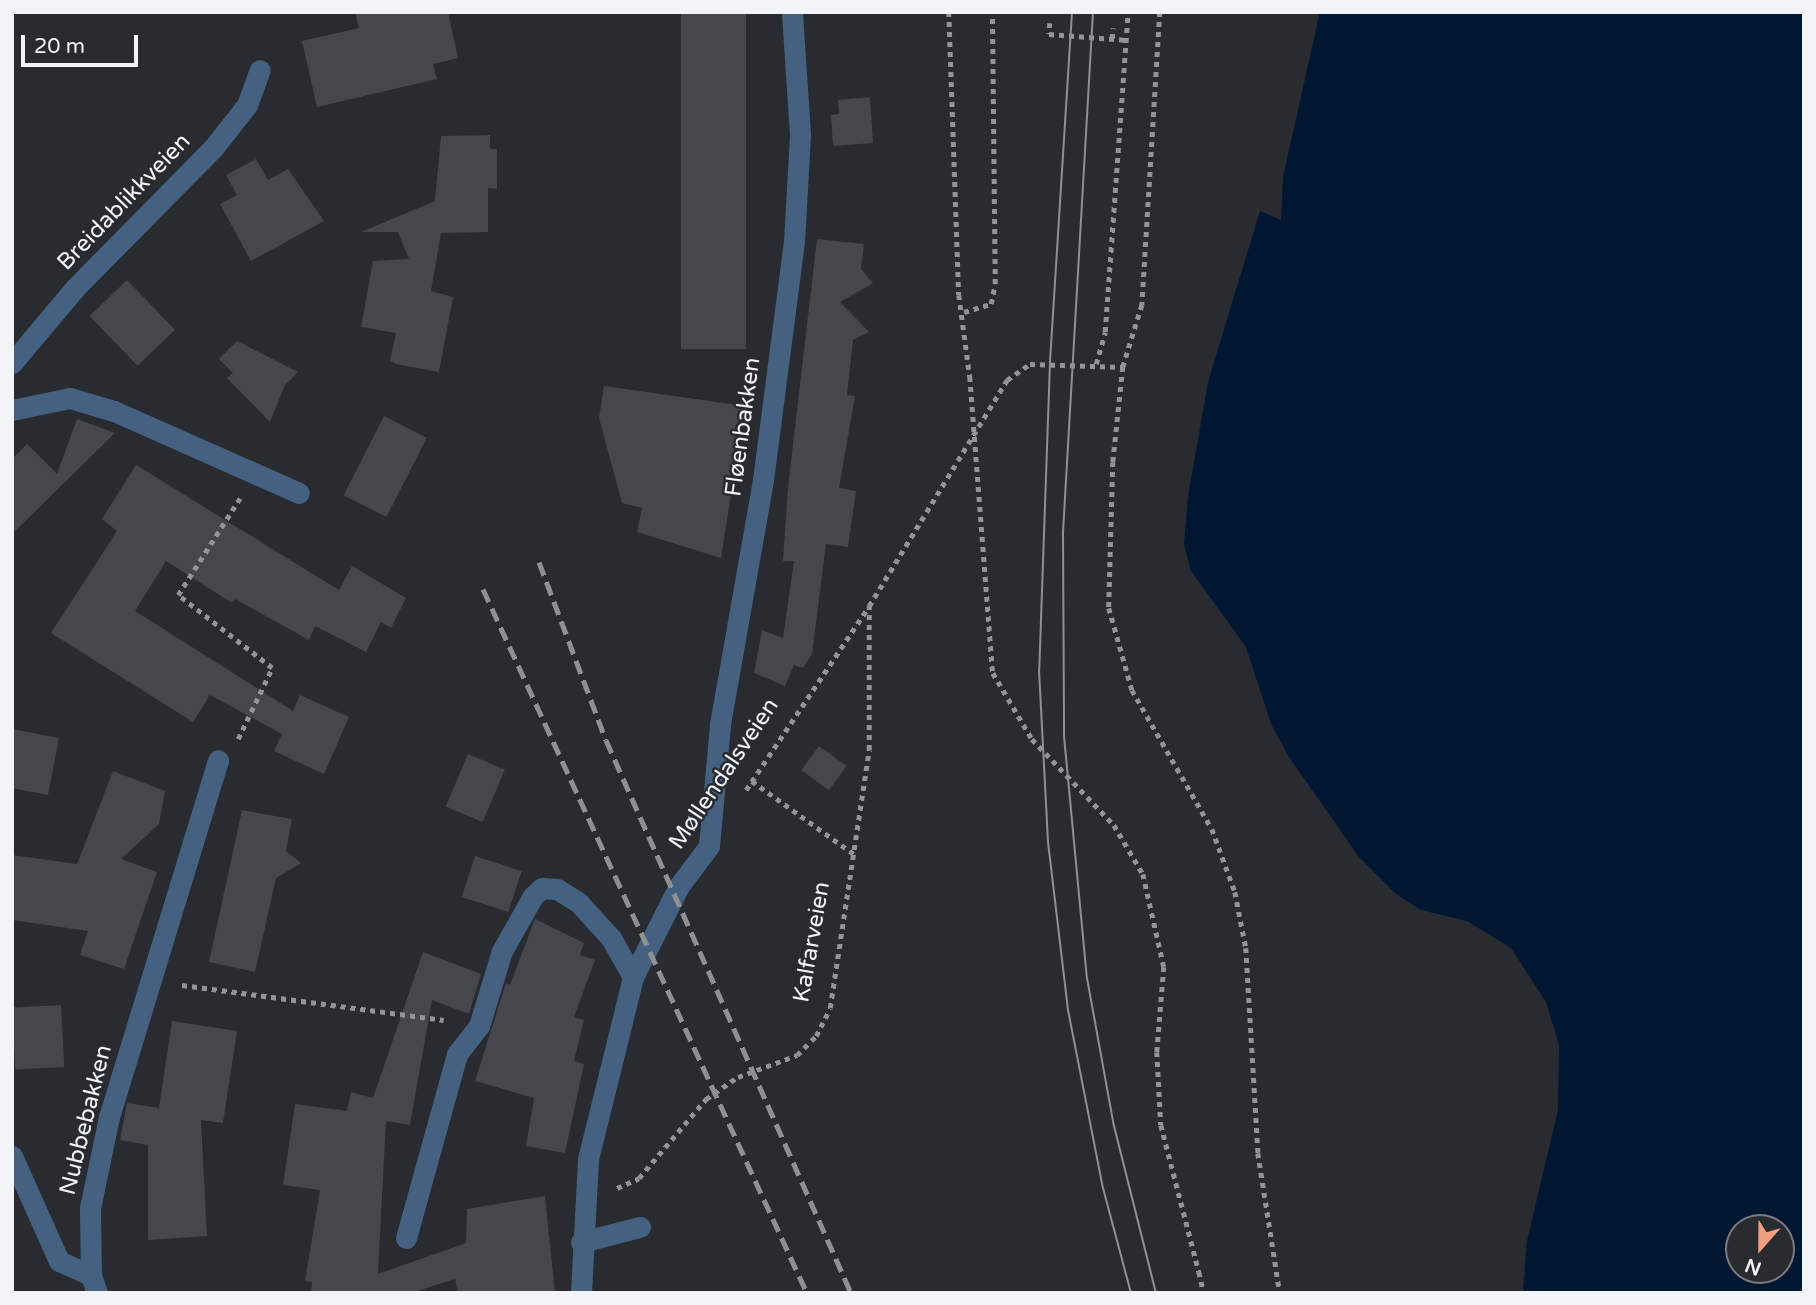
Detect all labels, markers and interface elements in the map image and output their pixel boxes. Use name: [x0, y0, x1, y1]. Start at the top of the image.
scale bar: [24, 21, 142, 65]
text: 20 m: [34, 34, 85, 59]
street label: Breidablikkveien: [52, 128, 196, 276]
street label: Fløenbakken: [720, 356, 766, 498]
street label: Møllendalsveien: [663, 693, 785, 855]
street label: Kalfarveien: [788, 880, 836, 1004]
street label: Nubbebakken: [54, 1042, 118, 1198]
north arrow: [1725, 1214, 1795, 1284]
text: N: [1742, 1254, 1764, 1280]

